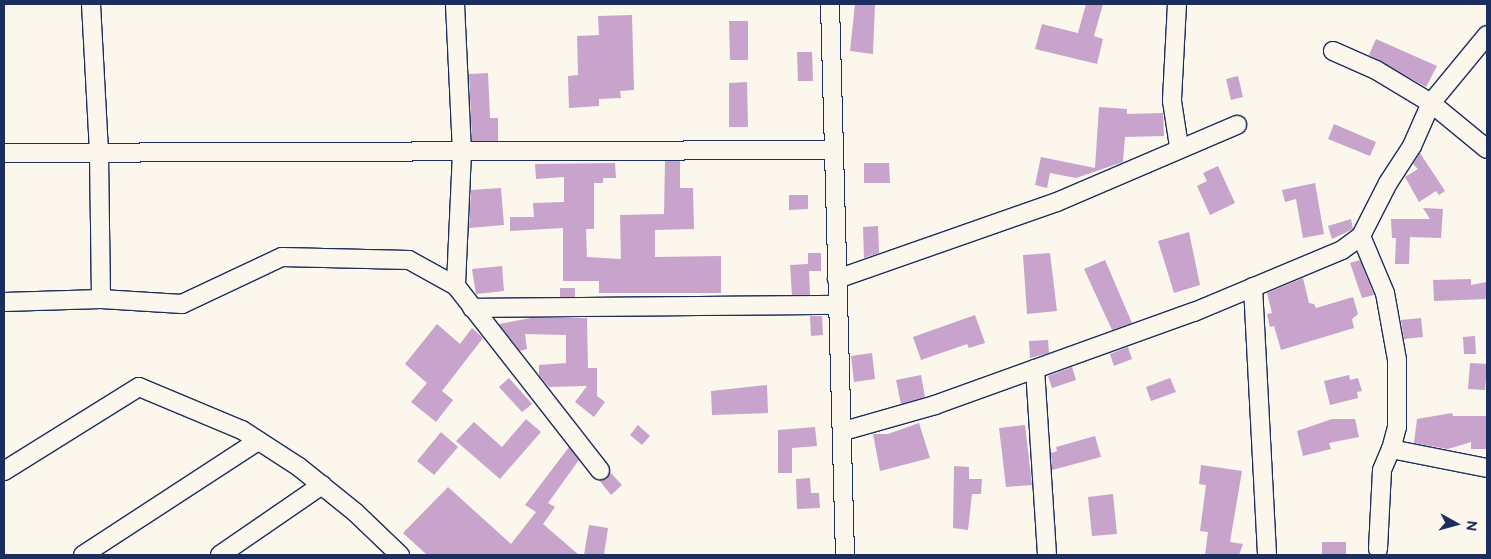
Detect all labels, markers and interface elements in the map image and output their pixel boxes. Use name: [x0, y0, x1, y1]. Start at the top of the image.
north arrow: [1431, 499, 1481, 549]
text: N: [1462, 520, 1480, 532]

